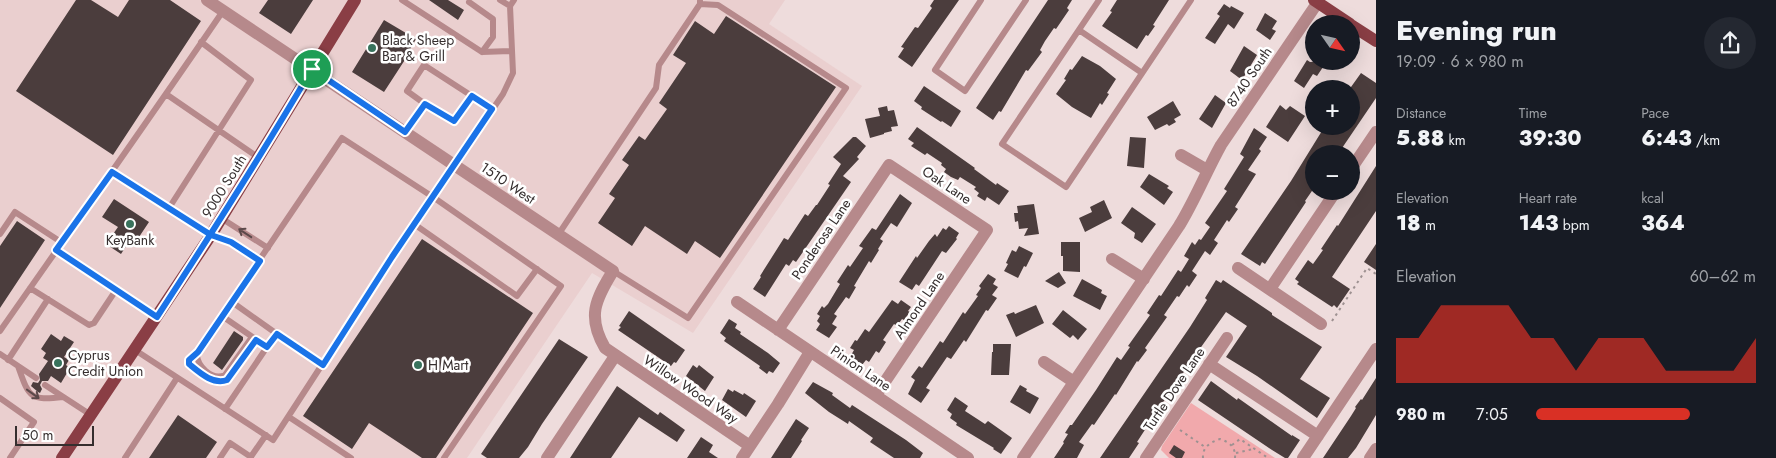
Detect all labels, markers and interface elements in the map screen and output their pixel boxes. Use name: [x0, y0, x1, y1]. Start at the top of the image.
text: Evening run: [1396, 10, 1557, 51]
north arrow: [1305, 15, 1360, 70]
map controls: [1305, 15, 1360, 200]
button: share: [1704, 17, 1756, 69]
place label: Black Sheep Bar & Grill: [382, 30, 454, 66]
marker: Black Sheep Bar & Grill: [366, 42, 378, 54]
street label: 8740 South: [1221, 43, 1277, 111]
pin: [291, 48, 333, 90]
text: 19:09 · 6 × 980 m: [1396, 50, 1524, 73]
icon: arrive: [298, 55, 326, 83]
button: +: [1305, 80, 1360, 135]
text: Distance: [1396, 103, 1446, 123]
text: Time: [1519, 103, 1547, 123]
text: Pace: [1641, 103, 1669, 123]
text: 5.88: [1396, 123, 1444, 153]
text: 39:30: [1519, 123, 1582, 153]
text: 6:43: [1641, 123, 1692, 153]
text: km: [1444, 130, 1466, 150]
text: /km: [1692, 130, 1720, 150]
button: −: [1305, 145, 1360, 200]
street label: 9000 South: [197, 151, 251, 221]
street label: 1510 West: [477, 157, 540, 209]
street label: Oak Lane: [918, 161, 976, 209]
text: Elevation: [1396, 188, 1449, 208]
text: Heart rate: [1519, 188, 1577, 208]
text: kcal: [1641, 188, 1664, 208]
street label: Ponderosa Lane: [786, 195, 856, 283]
text: 18: [1396, 208, 1421, 238]
text: 143: [1519, 208, 1559, 238]
text: 364: [1641, 208, 1685, 238]
text: m: [1421, 215, 1436, 235]
text: bpm: [1559, 215, 1590, 235]
marker: KeyBank: [124, 218, 136, 230]
one-way arrow: [238, 228, 252, 238]
place label: KeyBank: [106, 230, 155, 250]
text: Elevation: [1396, 265, 1456, 288]
text: 60–62 m: [1690, 265, 1756, 288]
street label: Almond Lane: [889, 267, 949, 343]
street label: Pinion Lane: [827, 340, 895, 396]
street label: Turtle Dove Lane: [1138, 343, 1210, 435]
place label: Cyprus Credit Union: [68, 345, 143, 381]
street label: Willow Wood Way: [640, 350, 743, 429]
place label: H Mart: [428, 355, 469, 375]
marker: Cyprus Credit Union: [52, 357, 64, 369]
marker: H Mart: [412, 359, 424, 371]
one-way arrow: [26, 389, 40, 399]
text: 980 m: [1396, 403, 1445, 426]
text: 7:05: [1476, 403, 1508, 426]
scale bar: [15, 423, 94, 446]
text: 50 m: [22, 425, 53, 445]

